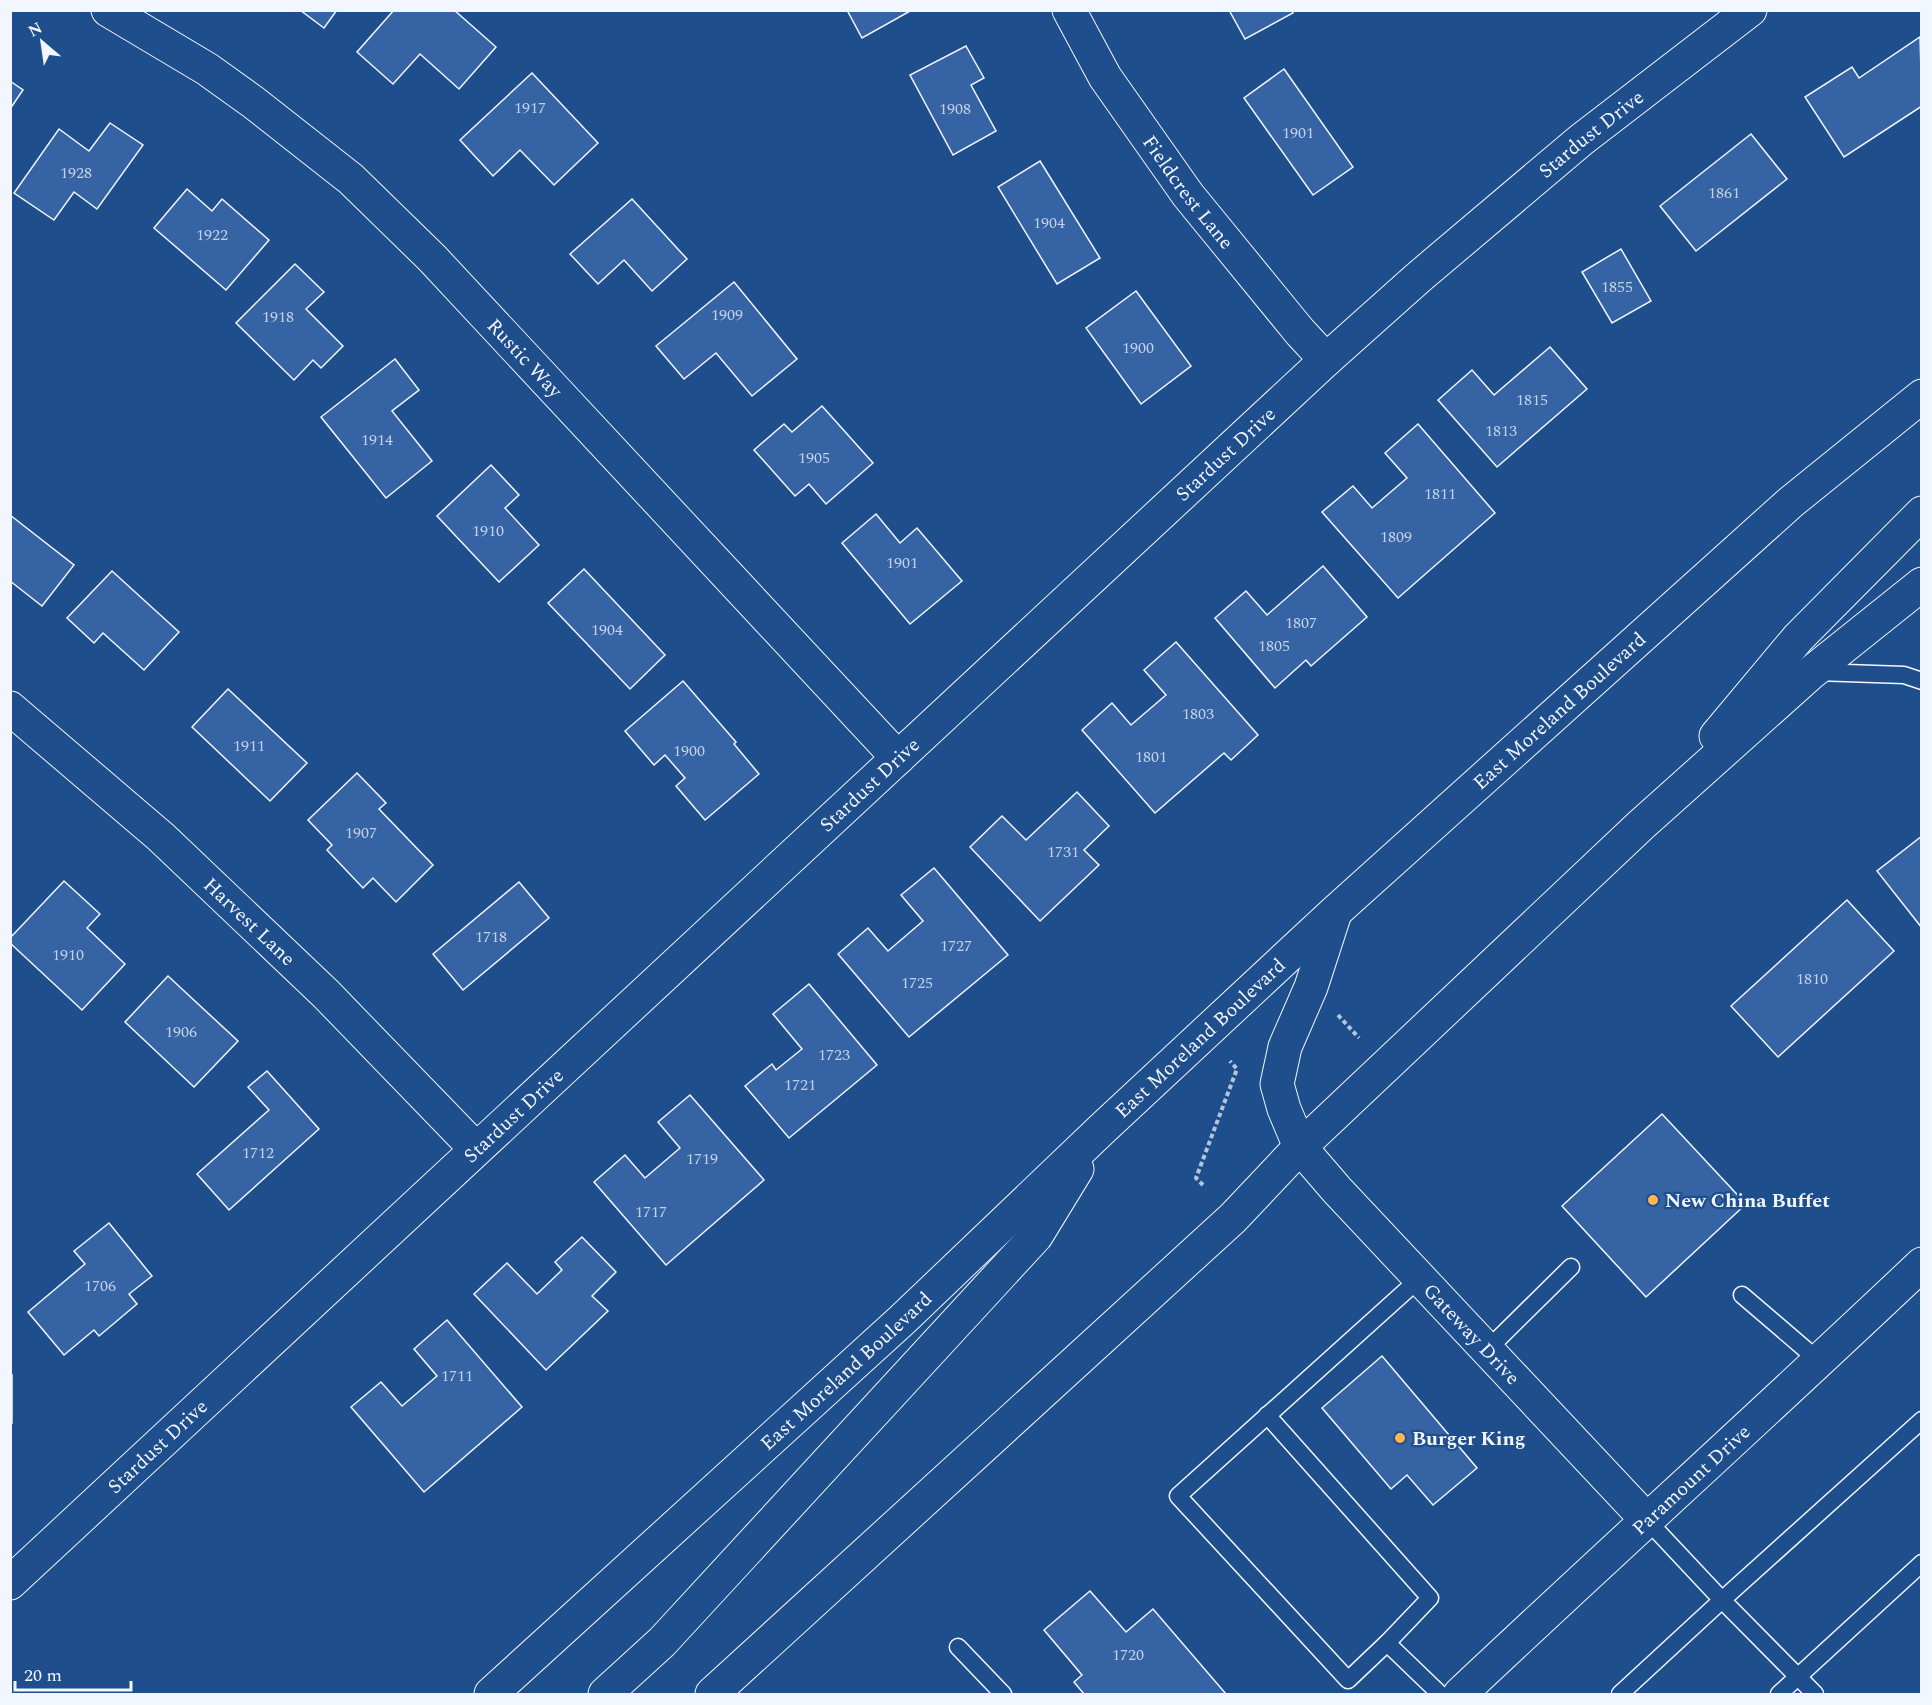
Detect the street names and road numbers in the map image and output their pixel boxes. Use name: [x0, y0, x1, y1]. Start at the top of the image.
street label: Stardust Drive: [1532, 83, 1651, 186]
street label: Fieldcrest Lane: [1134, 129, 1241, 256]
street label: Rustic Way: [479, 312, 570, 406]
street label: Stardust Drive: [1169, 400, 1283, 509]
street label: East Moreland Boulevard: [1466, 625, 1653, 797]
street label: Stardust Drive: [813, 731, 927, 840]
street label: Harvest Lane: [196, 871, 302, 973]
street label: East Moreland Boulevard: [1108, 951, 1293, 1126]
street label: Stardust Drive: [457, 1062, 571, 1170]
street label: Gateway Drive: [1416, 1277, 1527, 1392]
street label: East Moreland Boulevard: [754, 1285, 939, 1458]
street label: Stardust Drive: [101, 1392, 215, 1501]
street label: Paramount Drive: [1625, 1418, 1757, 1543]

